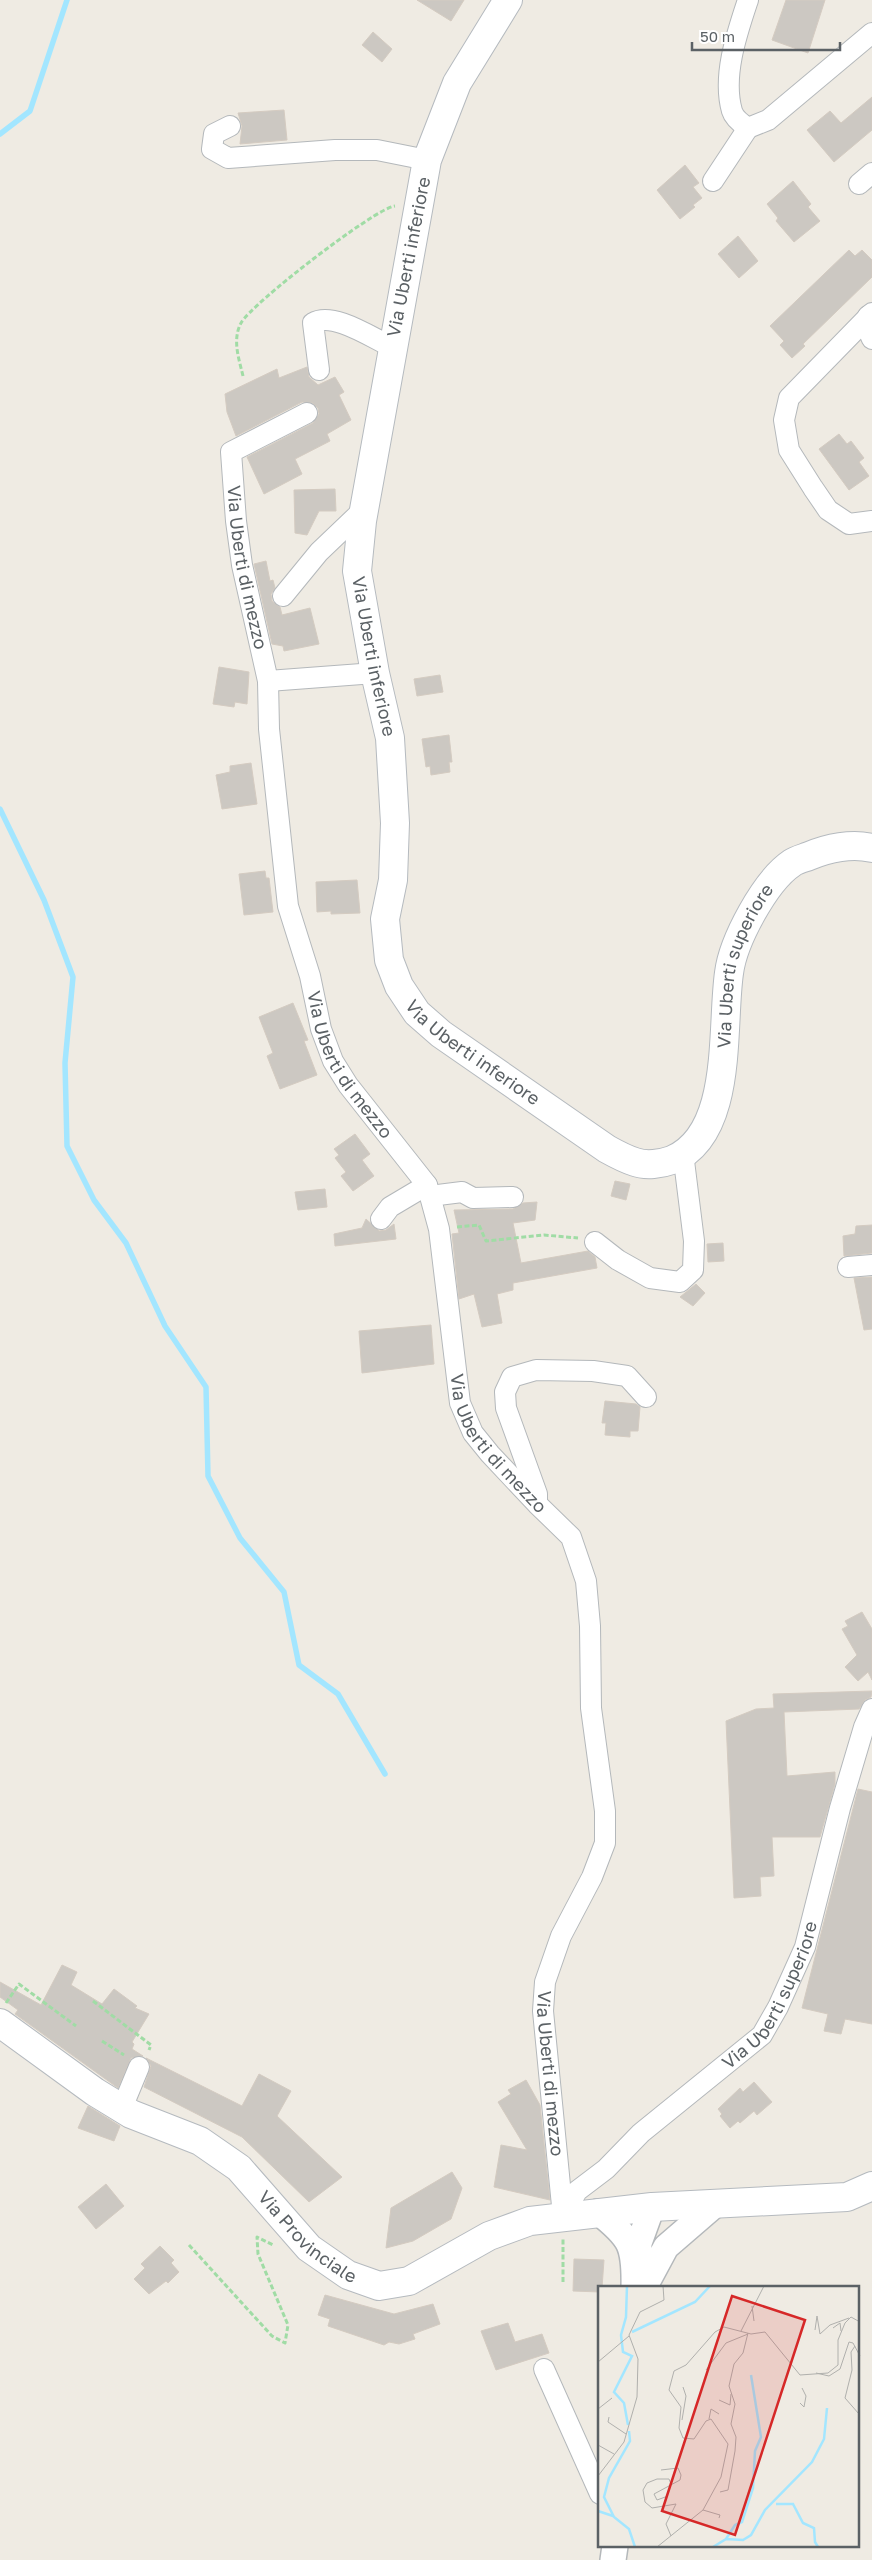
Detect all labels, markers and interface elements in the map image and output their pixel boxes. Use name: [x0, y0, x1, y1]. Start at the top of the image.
scale bar: [692, 20, 840, 52]
text: 50 m: [700, 27, 735, 45]
street label: Via Uberti inferiore: [382, 175, 434, 339]
street label: Via Uberti di mezzo: [223, 484, 273, 651]
street label: Via Uberti inferiore: [348, 574, 401, 738]
street label: Via Uberti superiore: [712, 879, 777, 1049]
street label: Via Uberti di mezzo: [303, 989, 398, 1142]
street label: Via Uberti inferiore: [401, 995, 545, 1109]
street label: Via Uberti di mezzo: [447, 1372, 552, 1517]
street label: Via Uberti superiore: [717, 1919, 821, 2073]
street label: Via Uberti di mezzo: [533, 1990, 569, 2157]
street label: Via Provinciale: [254, 2186, 359, 2287]
inset map: [598, 2286, 860, 2548]

